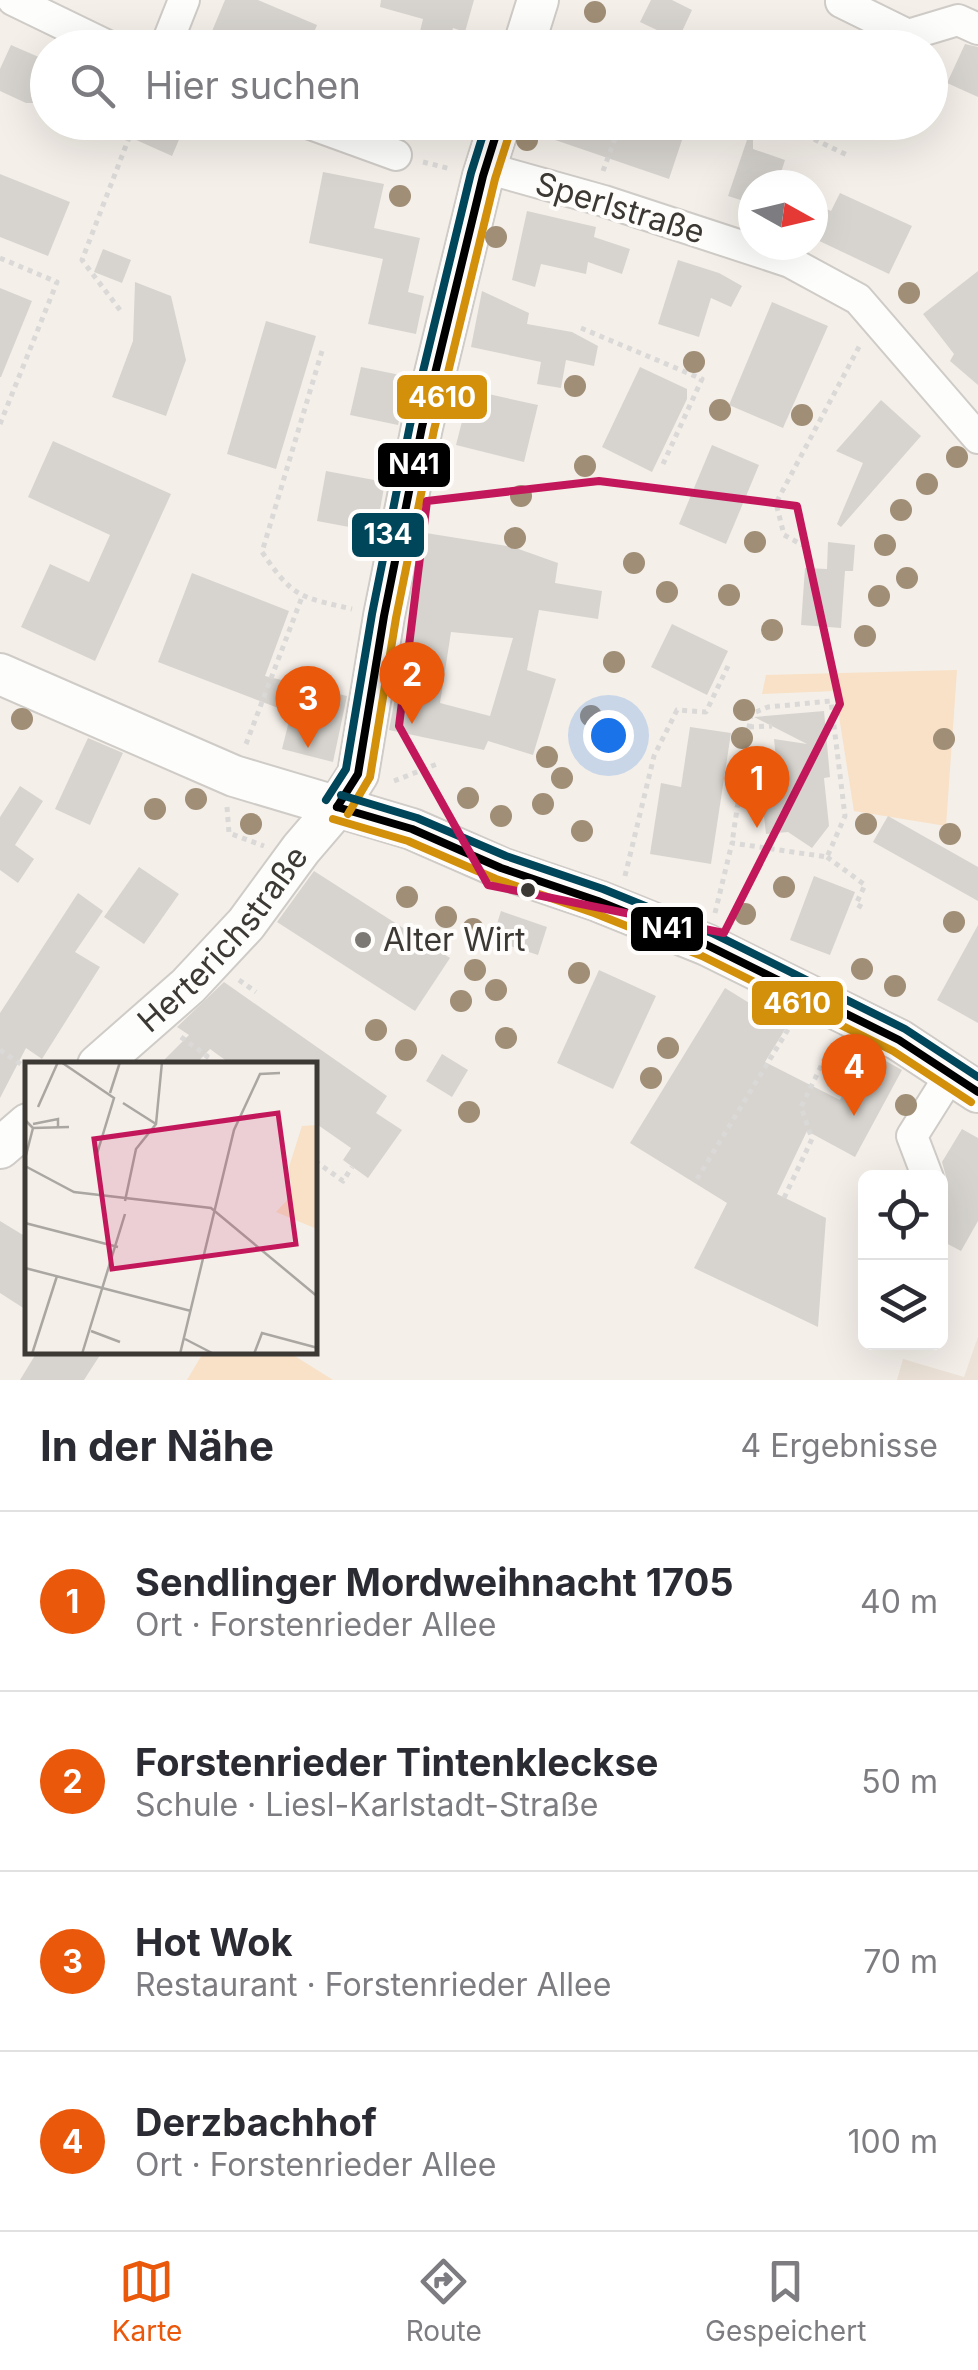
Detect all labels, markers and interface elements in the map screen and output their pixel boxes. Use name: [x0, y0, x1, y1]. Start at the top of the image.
search box: [30, 30, 948, 140]
icon: search: [65, 58, 120, 113]
text: Hier suchen: [145, 62, 361, 108]
street label: Sperlstraße: [531, 163, 709, 252]
north arrow: [738, 170, 828, 260]
line badge: 4610: [395, 373, 489, 421]
text: 4610: [408, 380, 476, 414]
line badge: N41: [376, 441, 452, 489]
text: N41: [388, 447, 440, 481]
line badge: 134: [350, 511, 426, 559]
text: 134: [363, 517, 413, 551]
pin: 2: [380, 642, 444, 724]
pin: 3: [276, 666, 340, 748]
your location: [583, 710, 634, 761]
pin: 1: [724, 746, 790, 828]
street label: Herterichstraße: [130, 838, 316, 1040]
unlabelled marker: [518, 880, 538, 900]
line badge: N41: [629, 905, 705, 953]
text: N41: [641, 911, 693, 945]
place label: Alter Wirt: [383, 920, 525, 959]
marker: Alter Wirt: [352, 929, 374, 951]
line badge: 4610: [750, 979, 845, 1027]
text: 4610: [763, 986, 831, 1020]
pin: 4: [822, 1034, 886, 1116]
inset map: [25, 1062, 318, 1355]
map controls: [858, 1170, 948, 1350]
button: locate: [858, 1170, 948, 1260]
button: layers: [858, 1260, 948, 1350]
text: In der Nähe: [40, 1420, 274, 1471]
text: 4 Ergebnisse: [741, 1426, 938, 1465]
text: Sendlinger Mordweihnacht 1705: [135, 1559, 734, 1605]
text: 1: [66, 1582, 79, 1621]
text: 40 m: [860, 1582, 938, 1621]
text: Ort · Forstenrieder Allee: [135, 1605, 496, 1644]
text: Forstenrieder Tintenkleckse: [135, 1739, 658, 1785]
text: 2: [62, 1762, 83, 1801]
text: 50 m: [861, 1762, 938, 1801]
text: Schule · Liesl-Karlstadt-Straße: [135, 1785, 598, 1824]
text: Hot Wok: [135, 1919, 293, 1965]
text: 3: [62, 1942, 83, 1981]
text: 70 m: [863, 1942, 938, 1981]
text: Restaurant · Forstenrieder Allee: [135, 1965, 611, 2004]
text: Derzbachhof: [135, 2099, 377, 2145]
text: 4: [62, 2122, 83, 2161]
text: 100 m: [848, 2122, 938, 2161]
text: Ort · Forstenrieder Allee: [135, 2145, 496, 2184]
tab: Karte: [112, 2254, 182, 2348]
tab: Route: [406, 2254, 482, 2348]
tab: Gespeichert: [705, 2254, 866, 2348]

